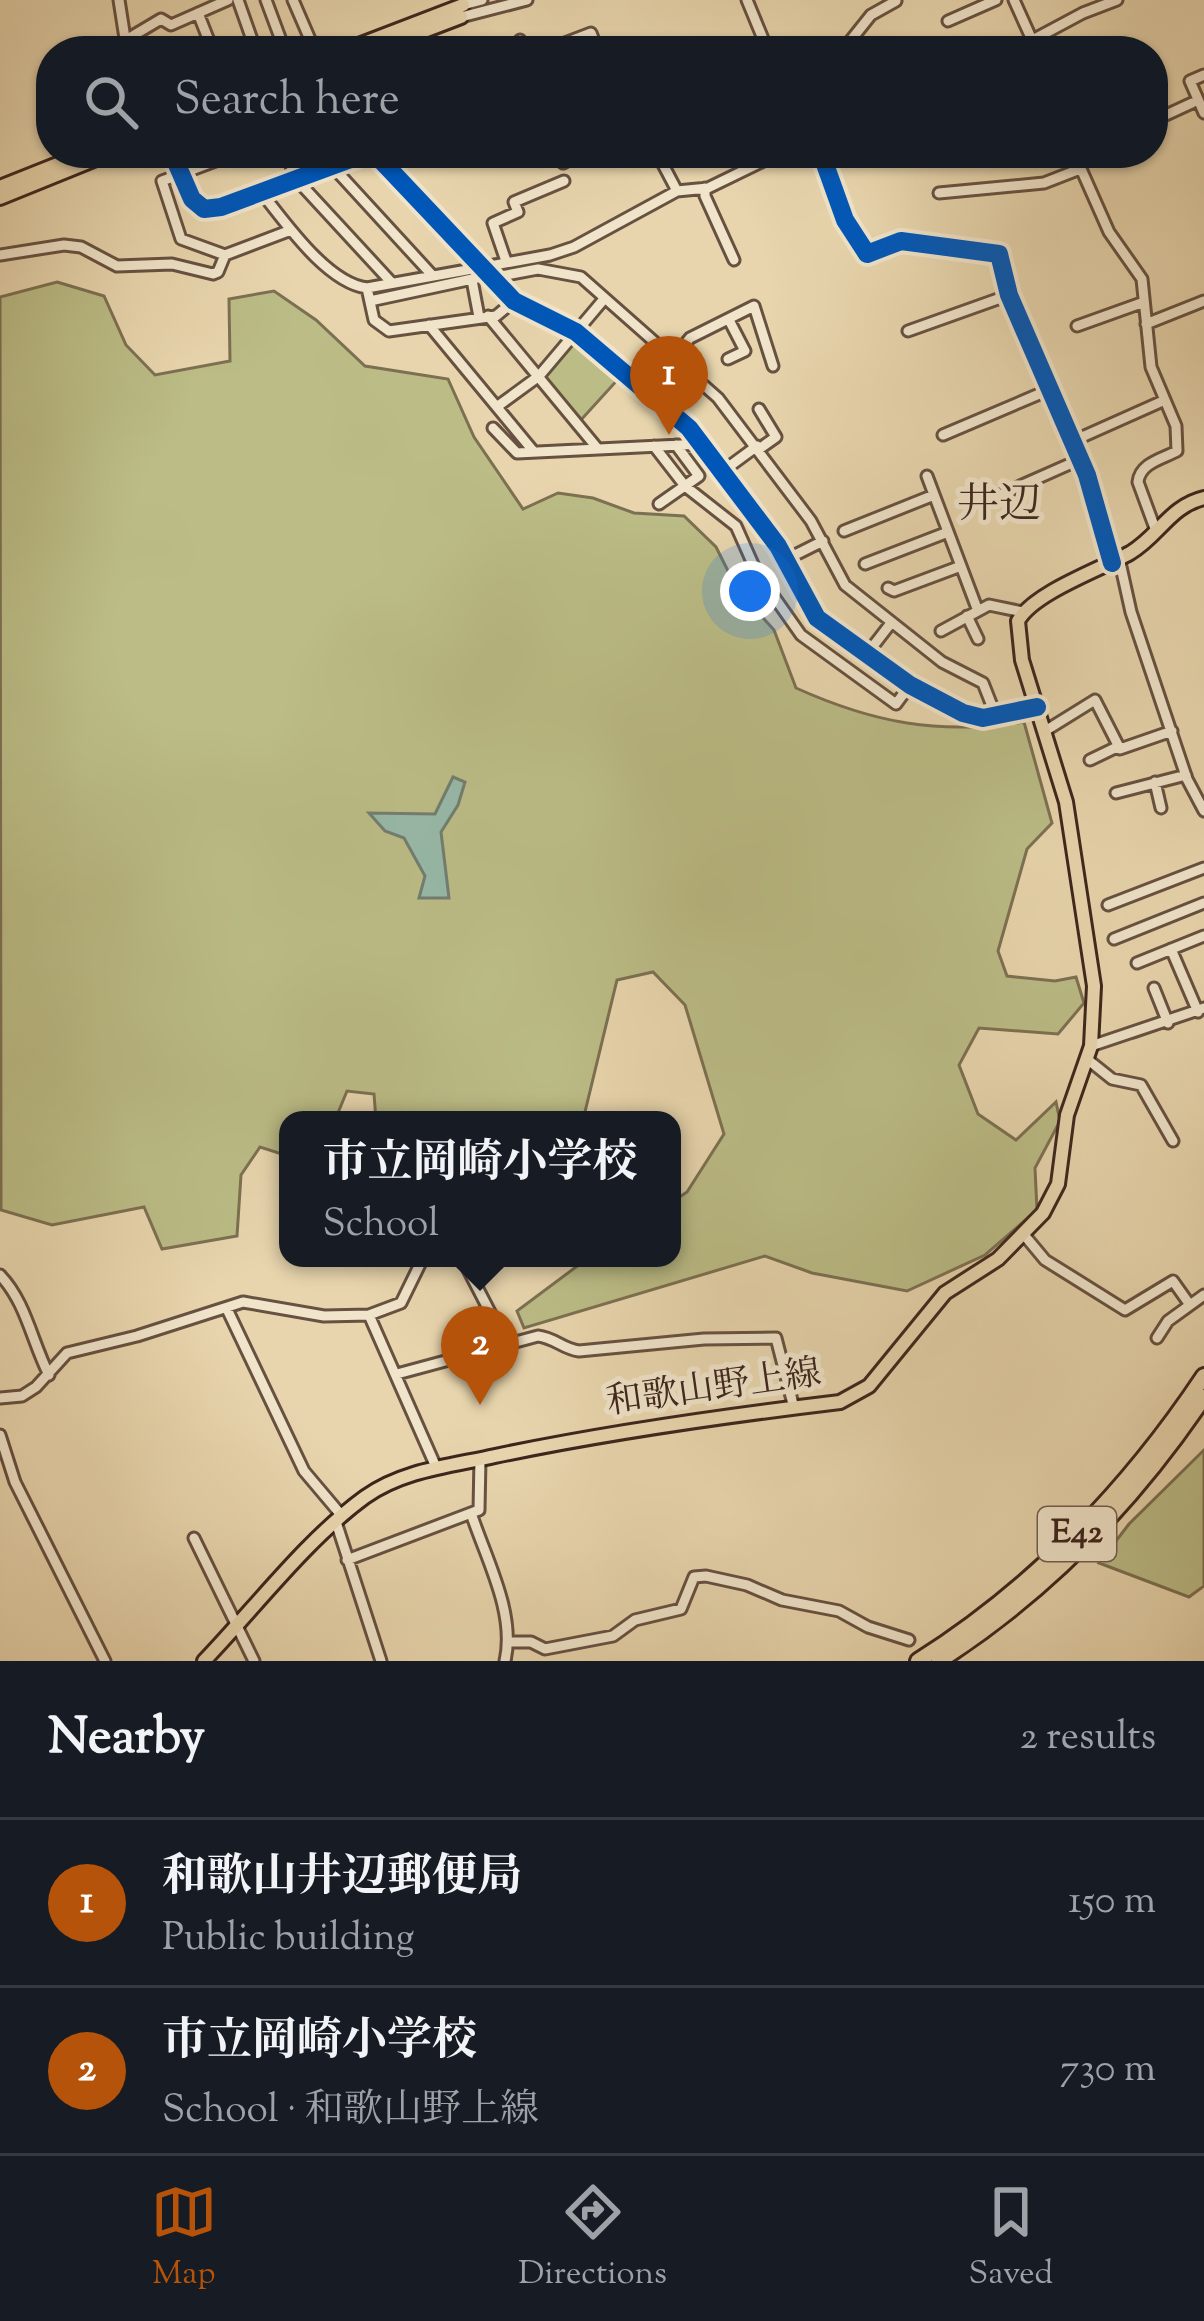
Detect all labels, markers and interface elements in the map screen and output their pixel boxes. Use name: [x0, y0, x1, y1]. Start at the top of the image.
search box: [36, 36, 1168, 168]
icon: search: [78, 69, 144, 135]
text: Search here: [174, 70, 400, 135]
pin: 1: [630, 336, 708, 435]
district label: 井辺: [957, 477, 1041, 537]
your location: [720, 561, 780, 621]
popup: [279, 1111, 681, 1267]
text: 市立岡崎小学校: [322, 1133, 638, 1198]
text: School: [322, 1198, 439, 1254]
pin: 2: [441, 1306, 519, 1405]
street label: 和歌山野上線: [603, 1348, 825, 1430]
road number: E42: [1038, 1507, 1116, 1561]
text: Nearby: [48, 1703, 205, 1776]
text: 2 results: [1020, 1711, 1156, 1767]
text: 和歌山井辺郵便局: [162, 1847, 522, 1912]
text: 1: [80, 1875, 94, 1931]
text: 150 m: [1068, 1875, 1156, 1931]
text: Public building: [162, 1912, 415, 1968]
text: 市立岡崎小学校: [162, 2011, 477, 2076]
text: 2: [78, 2043, 96, 2099]
text: 730 m: [1060, 2043, 1156, 2099]
text: School · 和歌山野上線: [162, 2084, 539, 2140]
tab: Map: [151, 2179, 217, 2299]
tab: Directions: [518, 2179, 667, 2299]
tab: Saved: [969, 2179, 1053, 2299]

